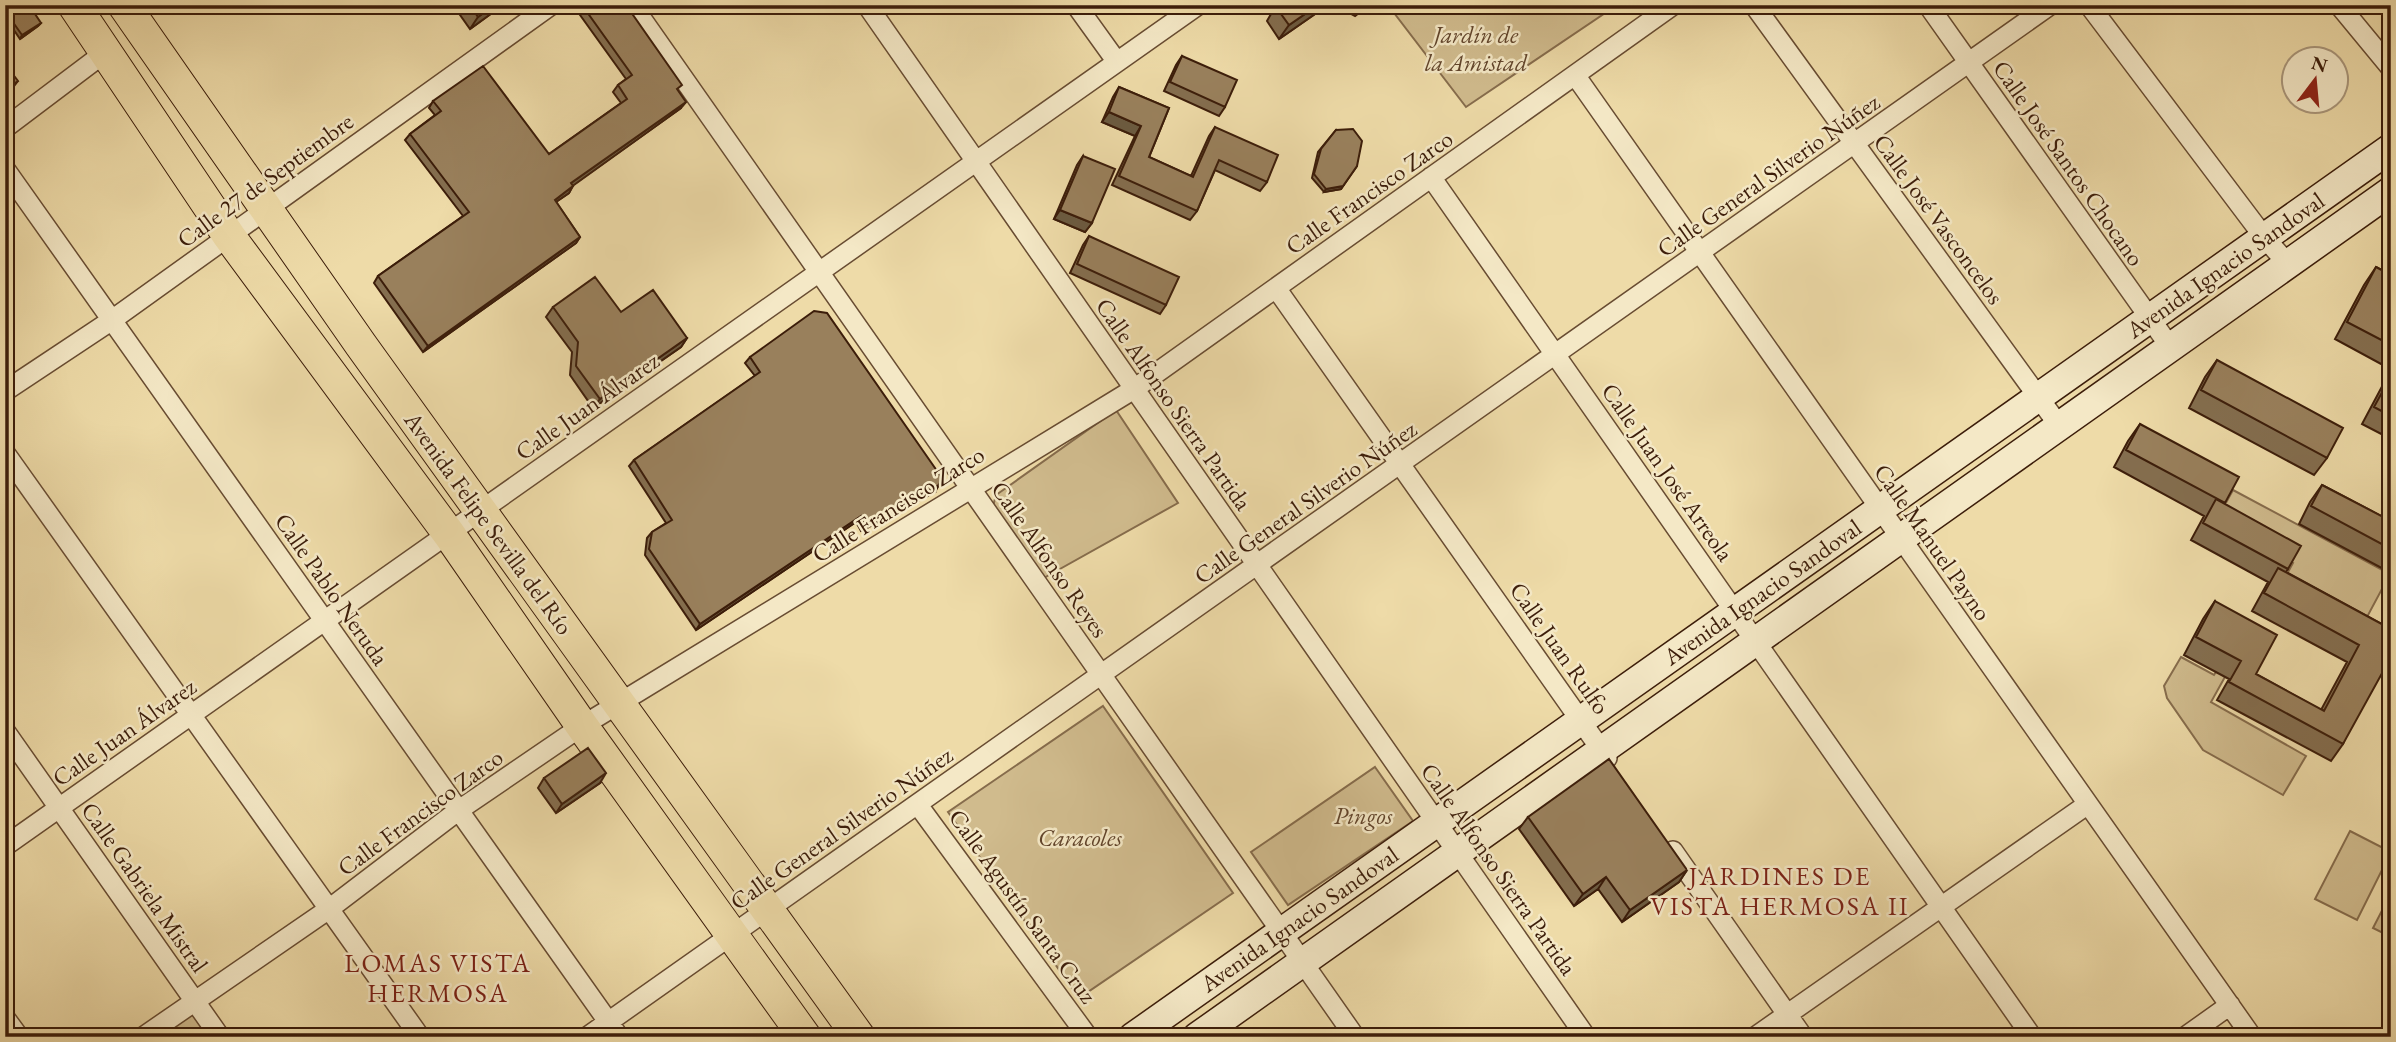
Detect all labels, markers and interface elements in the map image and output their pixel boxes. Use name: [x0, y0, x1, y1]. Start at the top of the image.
park label: Jardín de la Amistad: [1425, 19, 1528, 78]
north arrow: [2280, 46, 2350, 116]
text: N: [2309, 50, 2331, 78]
street label: Calle José Santos Chocano: [1986, 54, 2152, 272]
street label: Calle General Silverio Núñez: [1651, 86, 1885, 264]
street label: Calle 27 de Septiembre: [171, 106, 359, 254]
street label: Calle Francisco Zarco: [1279, 123, 1459, 261]
street label: Calle José Vasconcelos: [1867, 128, 2011, 310]
street label: Avenida Ignacio Sandoval: [2119, 185, 2330, 346]
street label: Calle Alfonso Sierra Partida: [1089, 292, 1259, 517]
street label: Calle Juan Álvarez: [509, 345, 665, 467]
street label: Calle Juan José Arreola: [1595, 377, 1741, 568]
street label: Avenida Felipe Sevilla del Río: [397, 405, 580, 641]
street label: Calle General Silverio Núñez: [1188, 413, 1422, 591]
street label: Calle Francisco Zarco: [806, 438, 990, 569]
street label: Calle Manuel Payno: [1867, 457, 1999, 627]
street label: Calle Alfonso Reyes: [984, 475, 1116, 643]
street label: Calle Pablo Neruda: [268, 507, 396, 672]
street label: Avenida Ignacio Sandoval: [1656, 512, 1867, 673]
street label: Calle Juan Rulfo: [1503, 576, 1617, 720]
street label: Calle Juan Álvarez: [46, 671, 202, 793]
street label: Calle General Silverio Núñez: [724, 739, 958, 917]
street label: Calle Francisco Zarco: [331, 741, 509, 883]
street label: Calle Alfonso Sierra Partida: [1414, 757, 1584, 982]
street label: Calle Gabriela Mistral: [75, 796, 216, 979]
park label: Pingos: [1334, 800, 1393, 831]
street label: Calle Agustín Santa Cruz: [942, 803, 1104, 1009]
park label: Caracoles: [1038, 822, 1122, 853]
street label: Avenida Ignacio Sandoval: [1193, 839, 1404, 1000]
district label: JARDINES DE VISTA HERMOSA II: [1650, 859, 1910, 923]
district label: LOMAS VISTA HERMOSA: [344, 946, 532, 1010]

